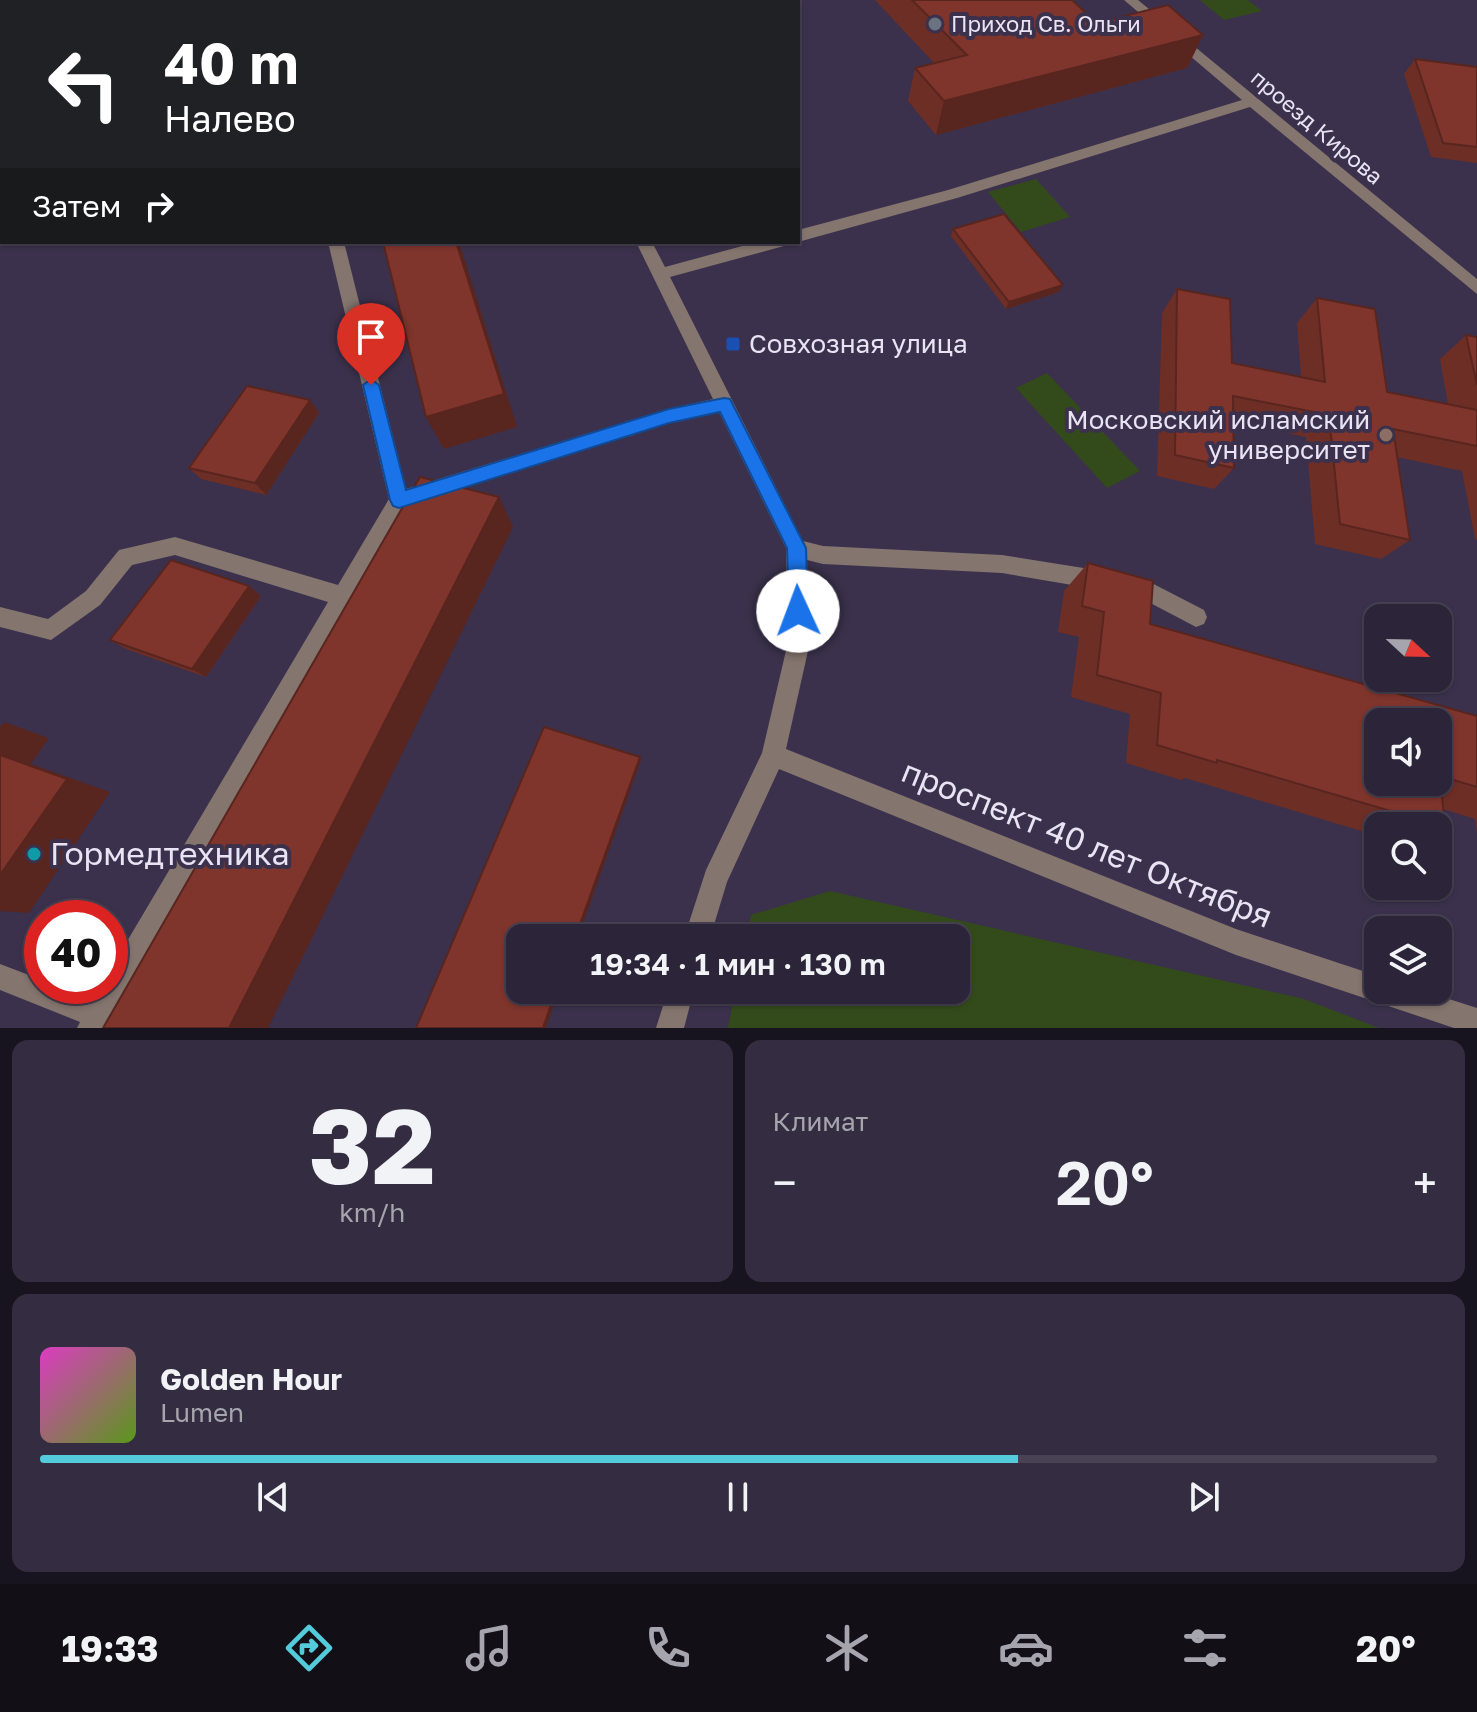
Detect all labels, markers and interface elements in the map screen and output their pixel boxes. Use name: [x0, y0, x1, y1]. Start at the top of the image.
place label: Приход Св. Ольги: [951, 10, 1141, 37]
marker: Приход Св. Ольги: [926, 15, 944, 33]
text: 40 m: [164, 29, 298, 96]
icon: left: [32, 32, 136, 136]
street label: проезд Кирова: [1246, 64, 1389, 189]
text: Налево: [164, 97, 296, 140]
icon: right: [137, 184, 181, 228]
text: Затем: [32, 188, 121, 224]
pin: [337, 303, 405, 385]
icon: arrive: [349, 315, 393, 359]
place label: Совхозная улица: [749, 328, 968, 359]
marker: Совхозная улица: [724, 335, 742, 353]
place label: Московский исламский университет: [1066, 404, 1370, 465]
marker: Московский исламский университет: [1377, 426, 1395, 444]
position arrow: [756, 569, 840, 653]
north arrow: [1364, 604, 1452, 692]
map controls: [1364, 604, 1452, 1004]
button: sound: [1364, 708, 1452, 796]
street label: проспект 40 лет Октября: [897, 751, 1278, 935]
button: search: [1364, 812, 1452, 900]
place label: Гормедтехника: [50, 834, 290, 872]
marker: Гормедтехника: [25, 845, 43, 863]
speed limit sign: 40: [24, 900, 128, 1004]
button: layers: [1364, 916, 1452, 1004]
text: 19:34 · 1 мин · 130 m: [590, 946, 886, 982]
text: 32: [309, 1082, 436, 1207]
text: Климат: [773, 1106, 868, 1137]
text: 20°: [1056, 1146, 1154, 1218]
text: −: [773, 1156, 797, 1209]
text: +: [1413, 1156, 1437, 1209]
text: km/h: [339, 1197, 405, 1228]
text: Golden Hour: [160, 1361, 342, 1397]
text: Lumen: [160, 1397, 244, 1428]
icon: previous: [251, 1475, 295, 1519]
icon: pause: [716, 1475, 760, 1519]
icon: next: [1182, 1475, 1226, 1519]
icon: directions: [281, 1620, 337, 1676]
icon: music: [461, 1620, 517, 1676]
icon: phone: [640, 1620, 696, 1676]
icon: climate: [819, 1620, 875, 1676]
icon: car: [998, 1620, 1054, 1676]
icon: filters: [1177, 1620, 1233, 1676]
text: 19:33: [62, 1627, 158, 1670]
text: 20°: [1356, 1627, 1415, 1670]

